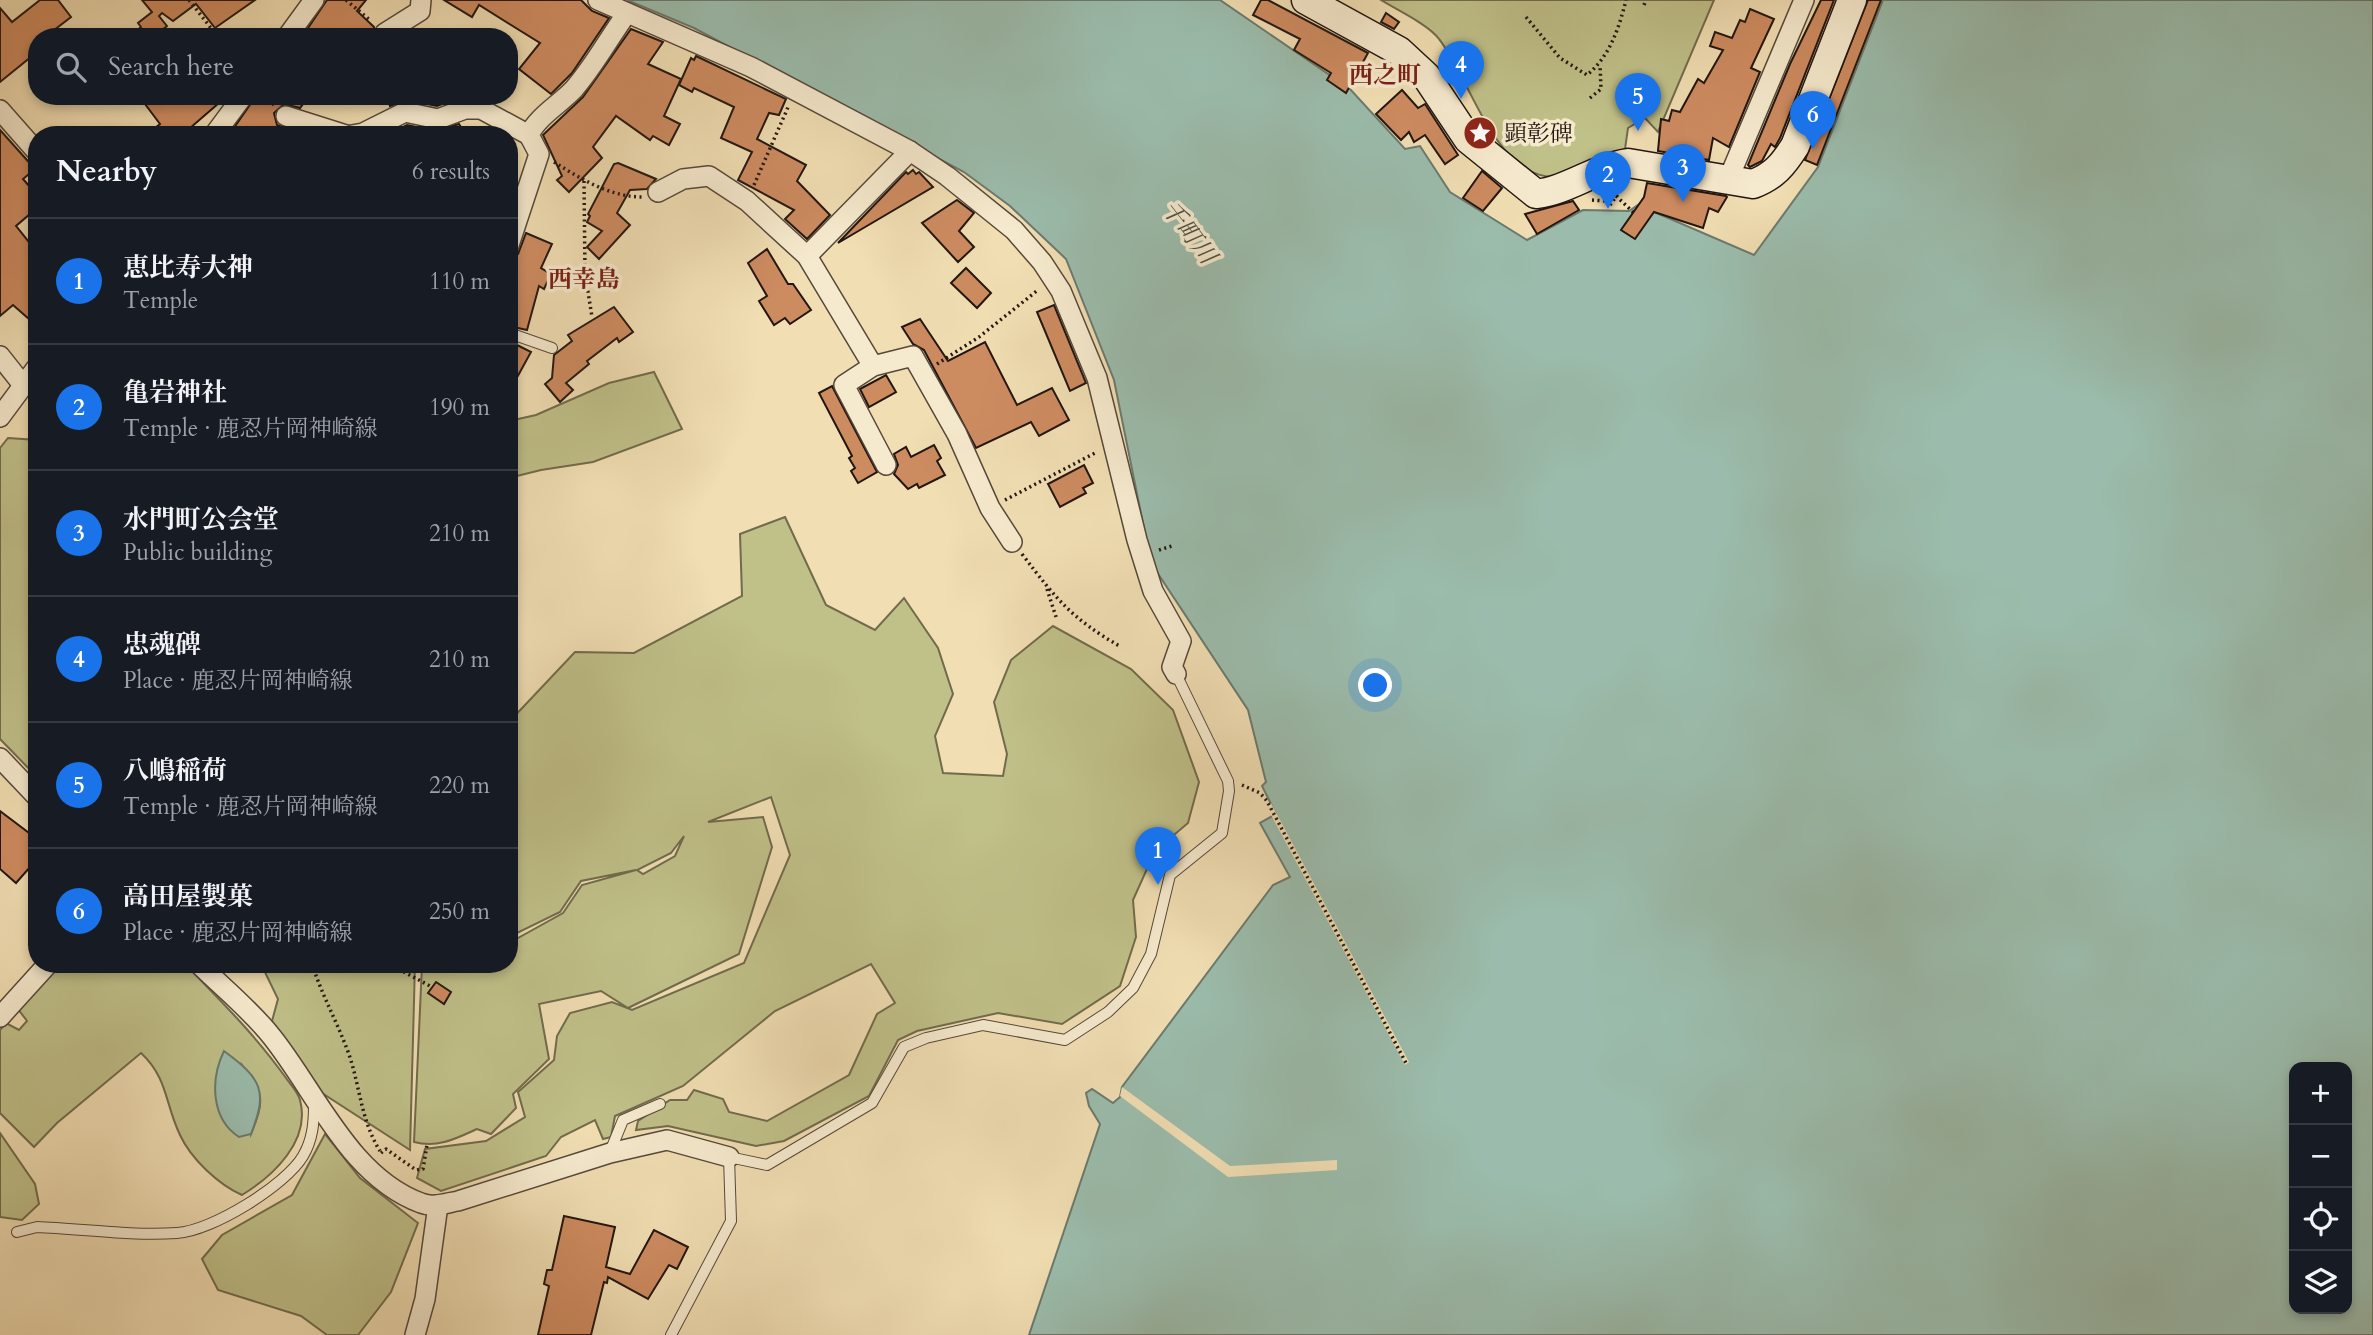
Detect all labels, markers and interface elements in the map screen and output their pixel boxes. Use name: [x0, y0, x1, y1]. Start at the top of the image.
search box: [28, 28, 518, 105]
pin: 4: [1438, 41, 1484, 99]
icon: search: [52, 48, 90, 86]
text: Search here: [108, 49, 234, 84]
district label: 西之町: [1349, 59, 1421, 92]
pin: 5: [1615, 73, 1661, 131]
pin: 6: [1790, 91, 1836, 149]
place icon: 顕彰碑: [1461, 114, 1499, 152]
place label: 顕彰碑: [1504, 118, 1573, 149]
pin: 3: [1660, 144, 1706, 202]
text: Nearby: [56, 151, 157, 192]
pin: 2: [1585, 151, 1631, 209]
text: 6 results: [412, 156, 490, 187]
water label: 千町川: [1153, 194, 1226, 273]
text: 恵比寿大神: [123, 250, 253, 285]
district label: 西幸島: [548, 263, 620, 296]
text: 1: [73, 266, 85, 297]
text: 110 m: [429, 266, 490, 297]
text: Temple: [123, 285, 198, 316]
text: 亀岩神社: [123, 375, 227, 410]
text: 2: [73, 392, 85, 423]
text: 190 m: [429, 392, 490, 423]
text: Temple · 鹿忍片岡神崎線: [123, 413, 378, 444]
text: 水門町公会堂: [123, 502, 279, 537]
text: 3: [73, 518, 85, 549]
text: 210 m: [429, 518, 490, 549]
text: Public building: [123, 537, 273, 568]
text: 忠魂碑: [123, 627, 201, 662]
text: 4: [73, 644, 85, 675]
text: 210 m: [429, 644, 490, 675]
text: Place · 鹿忍片岡神崎線: [123, 665, 353, 696]
your location: [1358, 668, 1392, 702]
text: 八嶋稲荷: [123, 753, 227, 788]
text: 5: [73, 770, 85, 801]
text: 220 m: [429, 770, 490, 801]
text: Temple · 鹿忍片岡神崎線: [123, 791, 378, 822]
pin: 1: [1135, 827, 1181, 885]
text: 高田屋製菓: [123, 879, 253, 914]
text: 6: [73, 896, 85, 927]
text: 250 m: [429, 896, 490, 927]
text: Place · 鹿忍片岡神崎線: [123, 917, 353, 948]
map controls: [2289, 1062, 2352, 1314]
button: +: [2289, 1062, 2352, 1125]
button: −: [2289, 1125, 2352, 1188]
button: locate: [2289, 1188, 2352, 1251]
button: layers: [2289, 1251, 2352, 1314]

